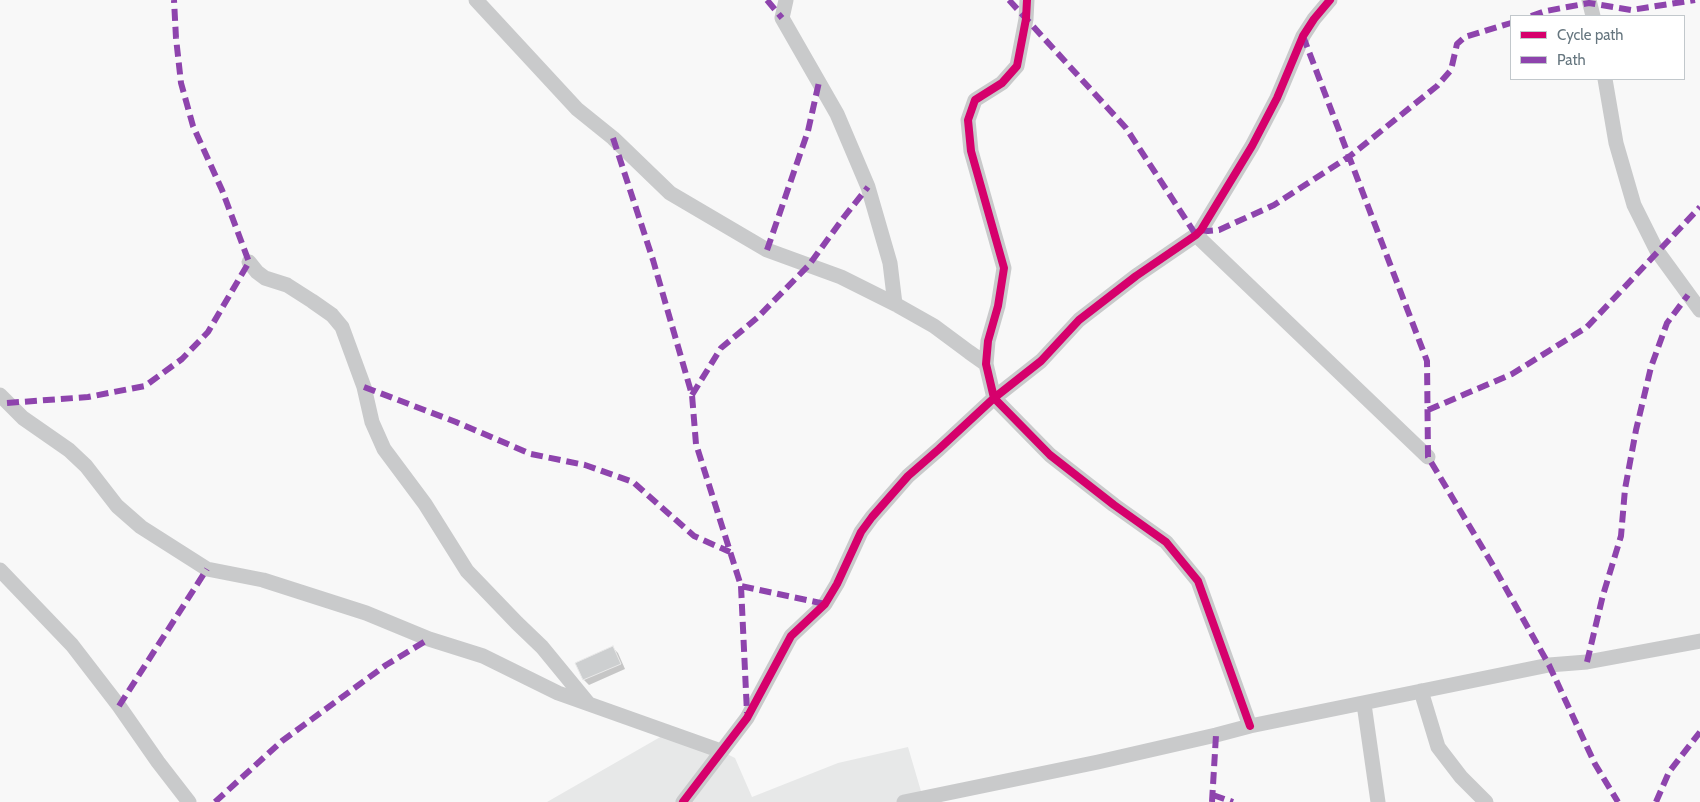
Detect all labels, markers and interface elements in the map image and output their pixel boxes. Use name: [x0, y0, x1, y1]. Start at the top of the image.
legend: [1510, 15, 1685, 80]
text: Cycle path: [1557, 26, 1623, 44]
text: Path: [1557, 51, 1586, 69]

